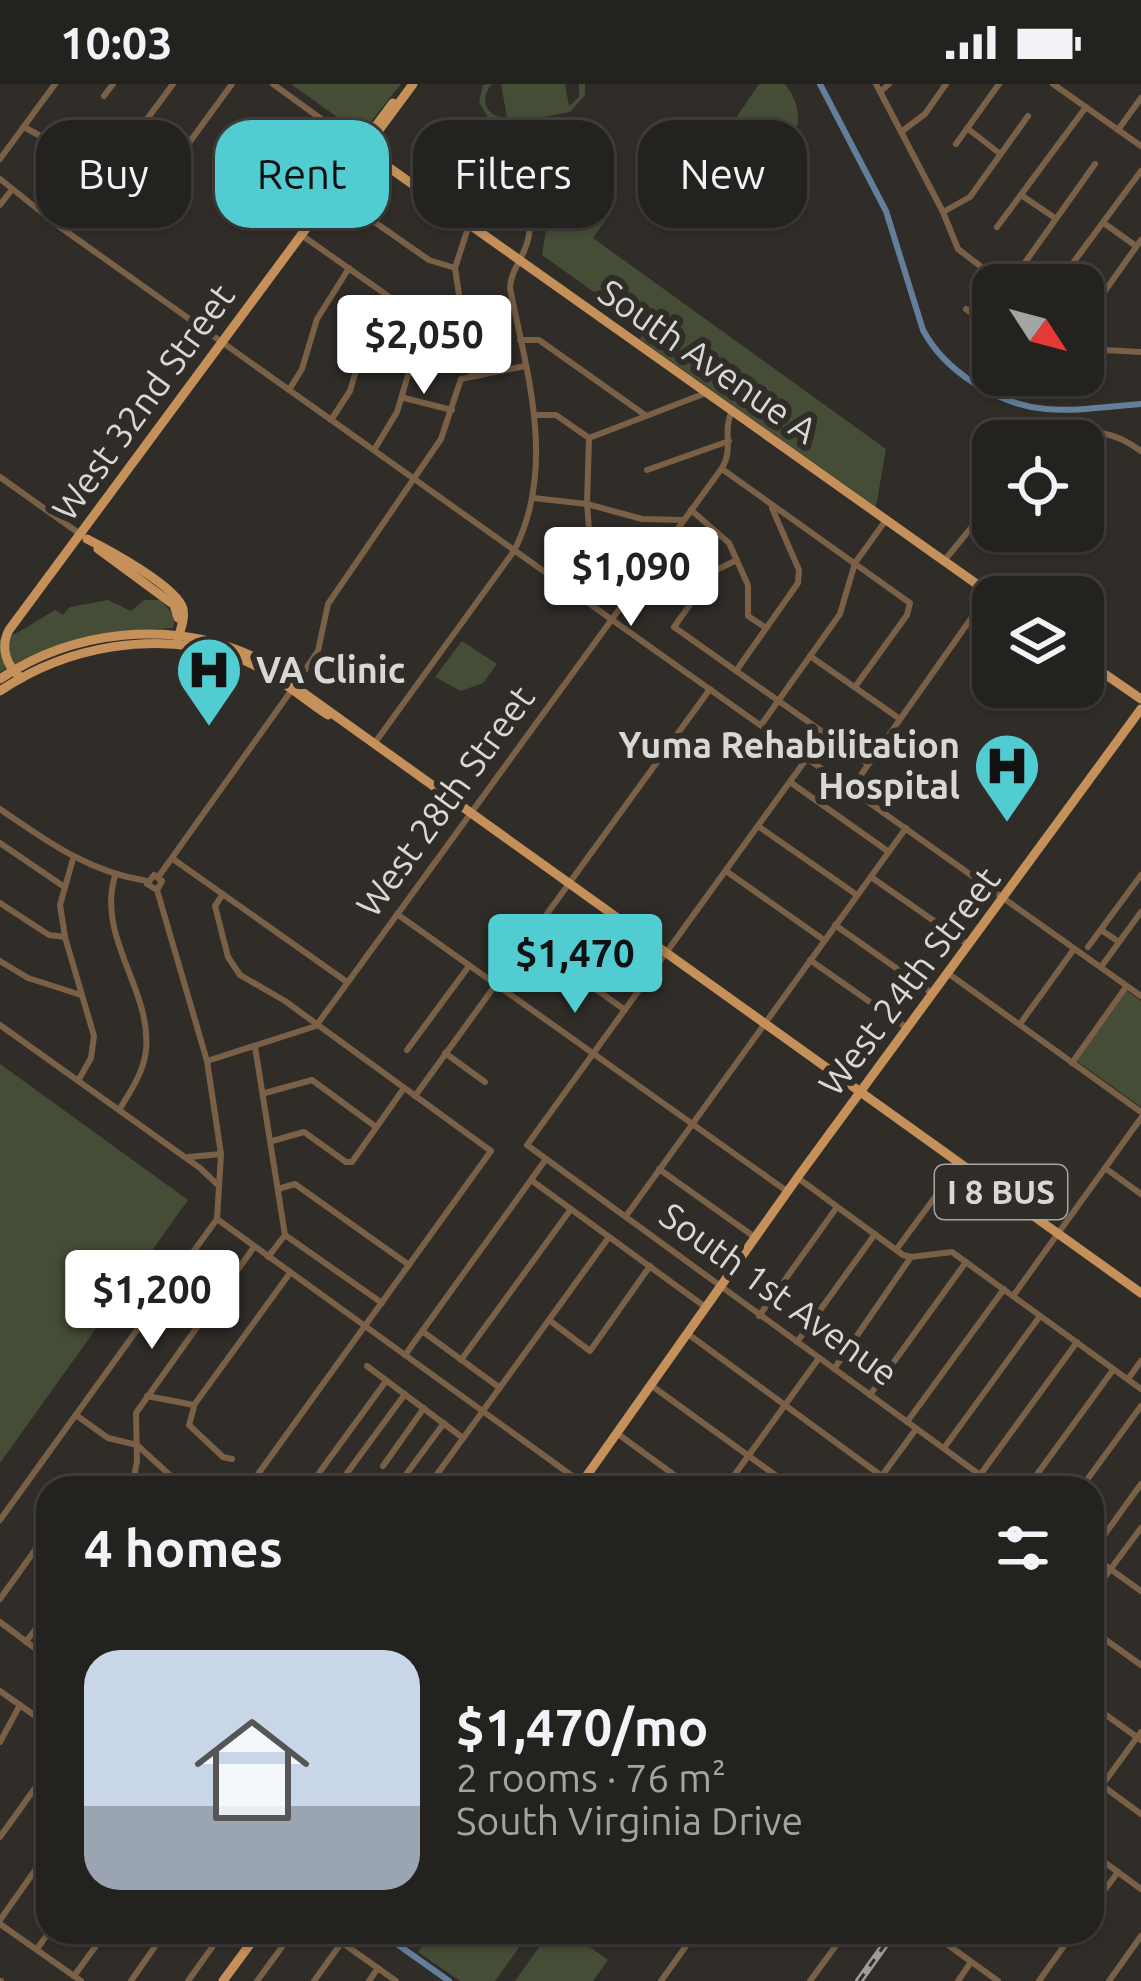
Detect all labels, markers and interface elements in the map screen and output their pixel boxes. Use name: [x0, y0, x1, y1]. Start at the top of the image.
text: 10:03: [60, 17, 173, 68]
chip: Buy: [36, 120, 191, 228]
chip: Rent: [215, 120, 389, 228]
chip: Filters: [413, 120, 614, 228]
chip: New: [638, 120, 807, 228]
north arrow: [972, 264, 1104, 396]
map controls: [972, 264, 1104, 708]
street label: South Avenue A: [592, 270, 826, 451]
street label: West 32nd Street: [43, 276, 242, 528]
pin: $2,050: [326, 295, 522, 397]
text: $2,050: [364, 312, 484, 355]
button: locate: [972, 420, 1104, 552]
pin: $1,090: [533, 527, 729, 629]
text: $1,090: [571, 544, 691, 587]
button: layers: [972, 576, 1104, 708]
hospital icon: VA Clinic: [174, 635, 244, 729]
place label: VA Clinic: [256, 649, 405, 690]
street label: West 28th Street: [347, 678, 542, 924]
place label: Yuma Rehabilitation Hospital: [618, 724, 960, 806]
hospital icon: Yuma Rehabilitation Hospital: [972, 731, 1042, 825]
street label: West 24th Street: [810, 859, 1008, 1103]
pin: $1,470: [477, 914, 673, 1016]
text: $1,470: [515, 931, 635, 974]
road number: I 8 BUS: [935, 1165, 1067, 1219]
street label: South 1st Avenue: [653, 1194, 906, 1393]
pin: $1,200: [54, 1250, 250, 1352]
text: $1,200: [92, 1267, 212, 1310]
icon: filters: [990, 1515, 1056, 1581]
text: 4 homes: [84, 1519, 283, 1577]
icon: home: [180, 1698, 324, 1842]
text: $1,470/mo: [456, 1698, 708, 1756]
text: 2 rooms · 76 m²: [456, 1756, 726, 1799]
text: South Virginia Drive: [456, 1799, 803, 1842]

